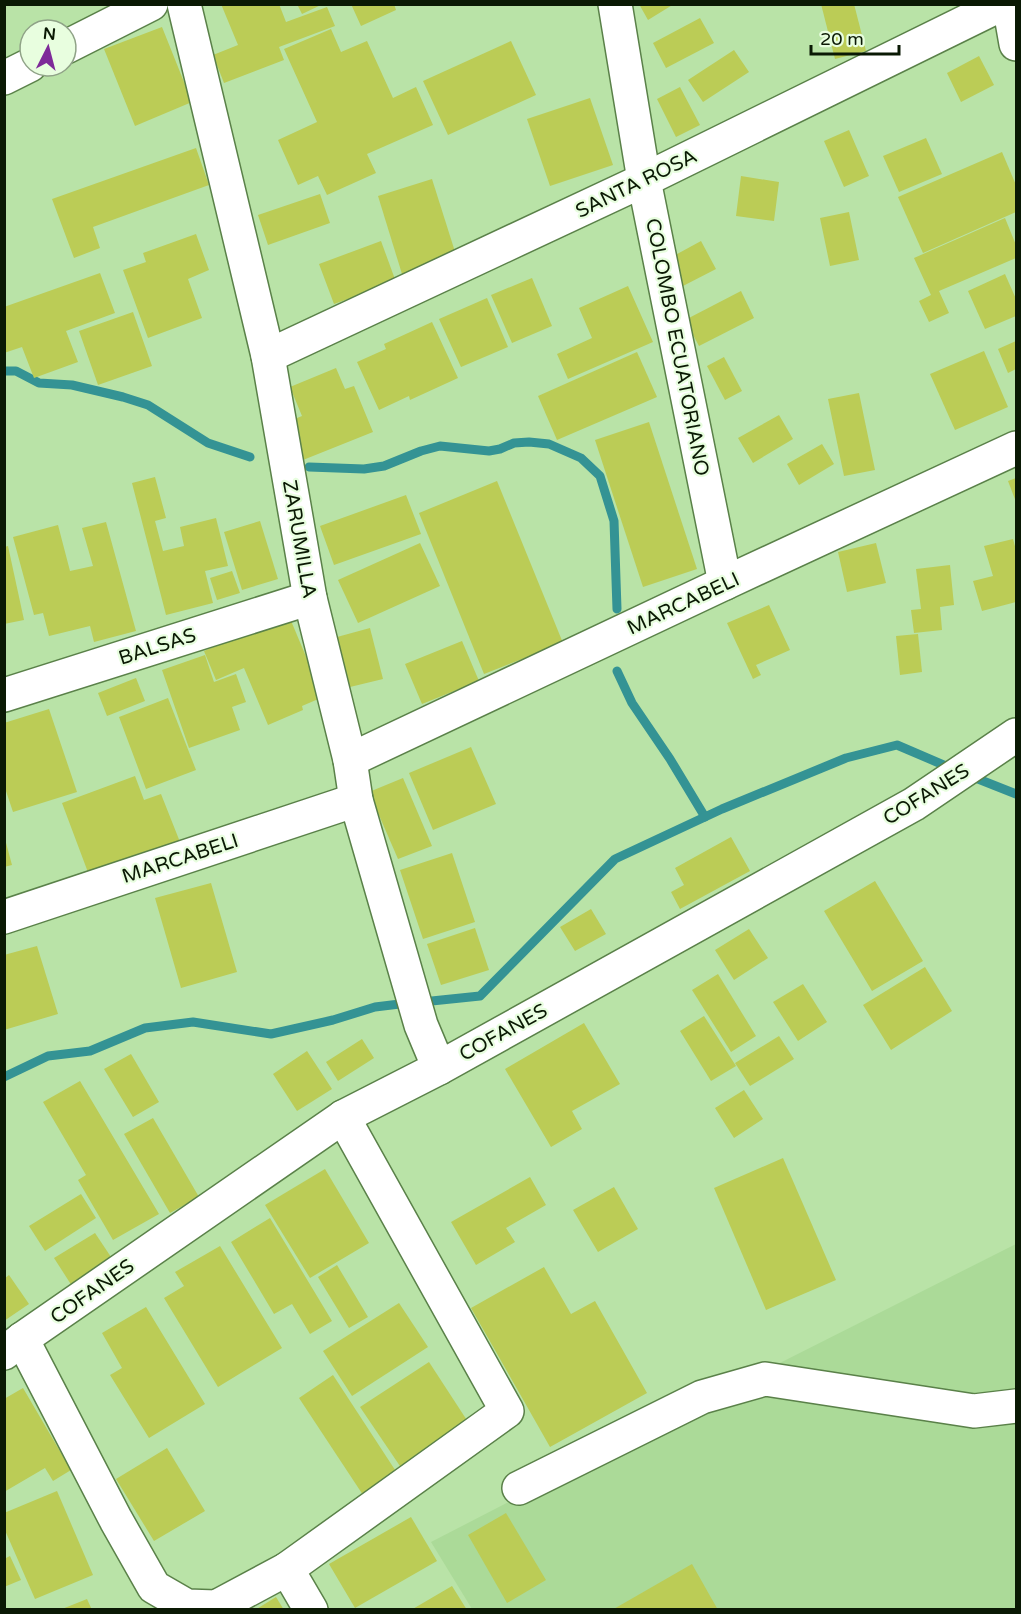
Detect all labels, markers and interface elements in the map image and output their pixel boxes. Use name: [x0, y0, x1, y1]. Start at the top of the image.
north arrow: [18, 18, 78, 78]
scale bar: [811, 18, 900, 56]
text: N: [42, 23, 57, 45]
text: 20 m: [820, 28, 864, 50]
street label: SANTA ROSA: [572, 144, 701, 224]
street label: COLOMBO ECUATORIANO: [640, 216, 714, 478]
street label: ZARUMILLA: [277, 478, 321, 600]
street label: MARCABELI: [623, 567, 743, 640]
street label: BALSAS: [116, 623, 199, 671]
street label: COFANES: [879, 759, 974, 831]
street label: MARCABELI: [119, 829, 242, 889]
street label: COFANES: [455, 999, 552, 1067]
street label: COFANES: [46, 1254, 139, 1329]

